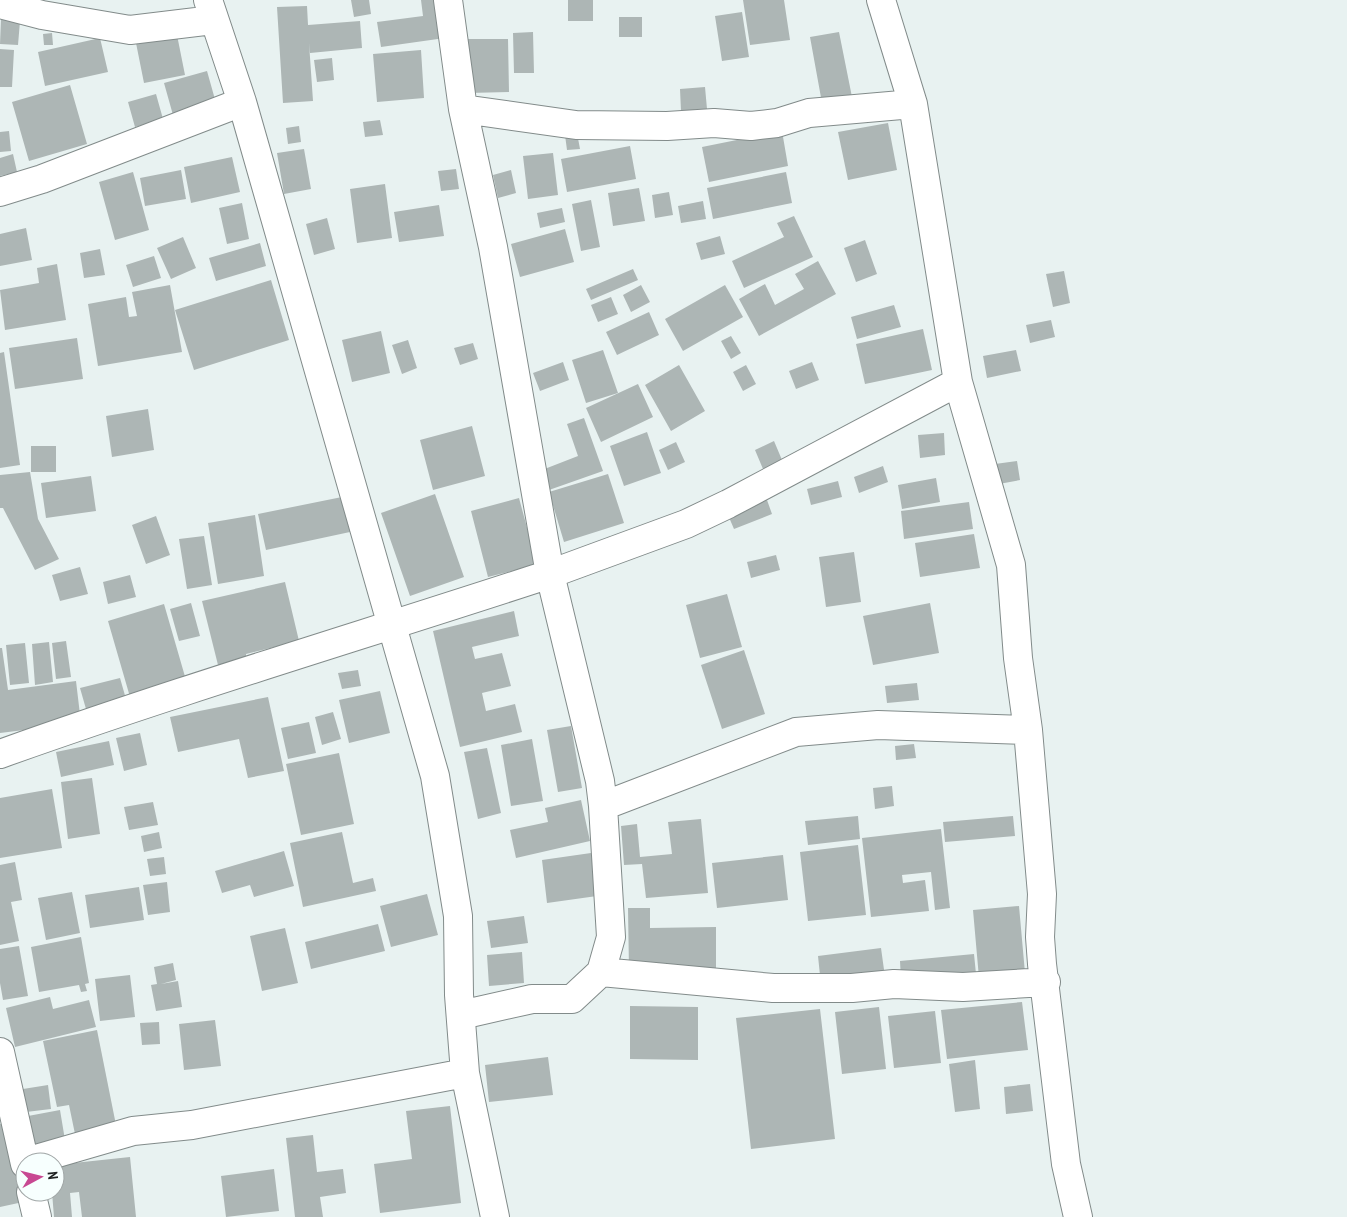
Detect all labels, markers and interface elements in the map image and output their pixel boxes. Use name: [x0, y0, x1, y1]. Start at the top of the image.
north arrow: [15, 1152, 65, 1202]
text: N: [44, 1171, 62, 1180]

